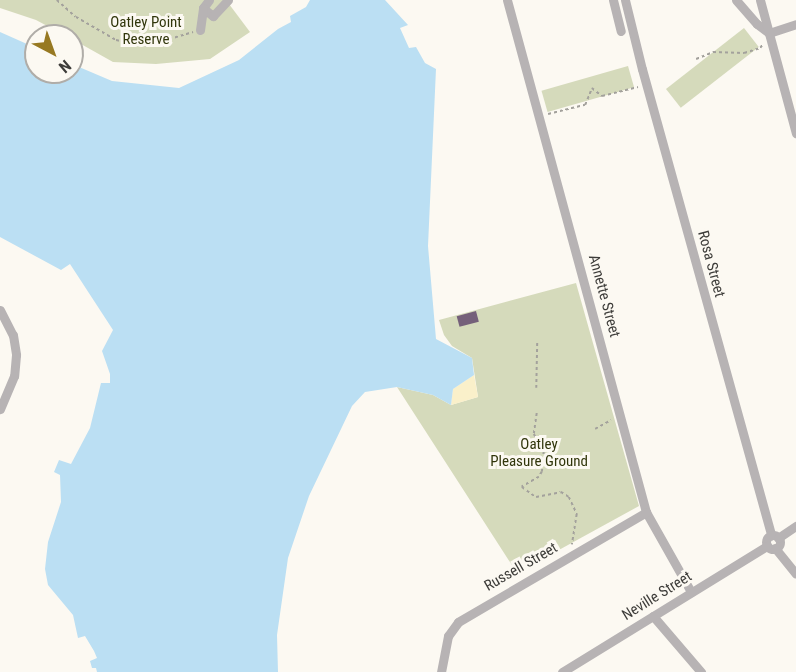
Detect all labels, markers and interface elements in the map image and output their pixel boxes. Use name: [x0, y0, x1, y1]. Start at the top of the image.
park label: Oatley Point Reserve: [110, 13, 182, 48]
north arrow: [24, 24, 84, 84]
text: N: [55, 56, 75, 77]
street label: Rosa Street: [693, 229, 729, 299]
street label: Annette Street: [584, 253, 624, 339]
park label: Oatley Pleasure Ground: [490, 435, 588, 470]
street label: Russell Street: [481, 539, 561, 595]
street label: Neville Street: [619, 568, 695, 624]

